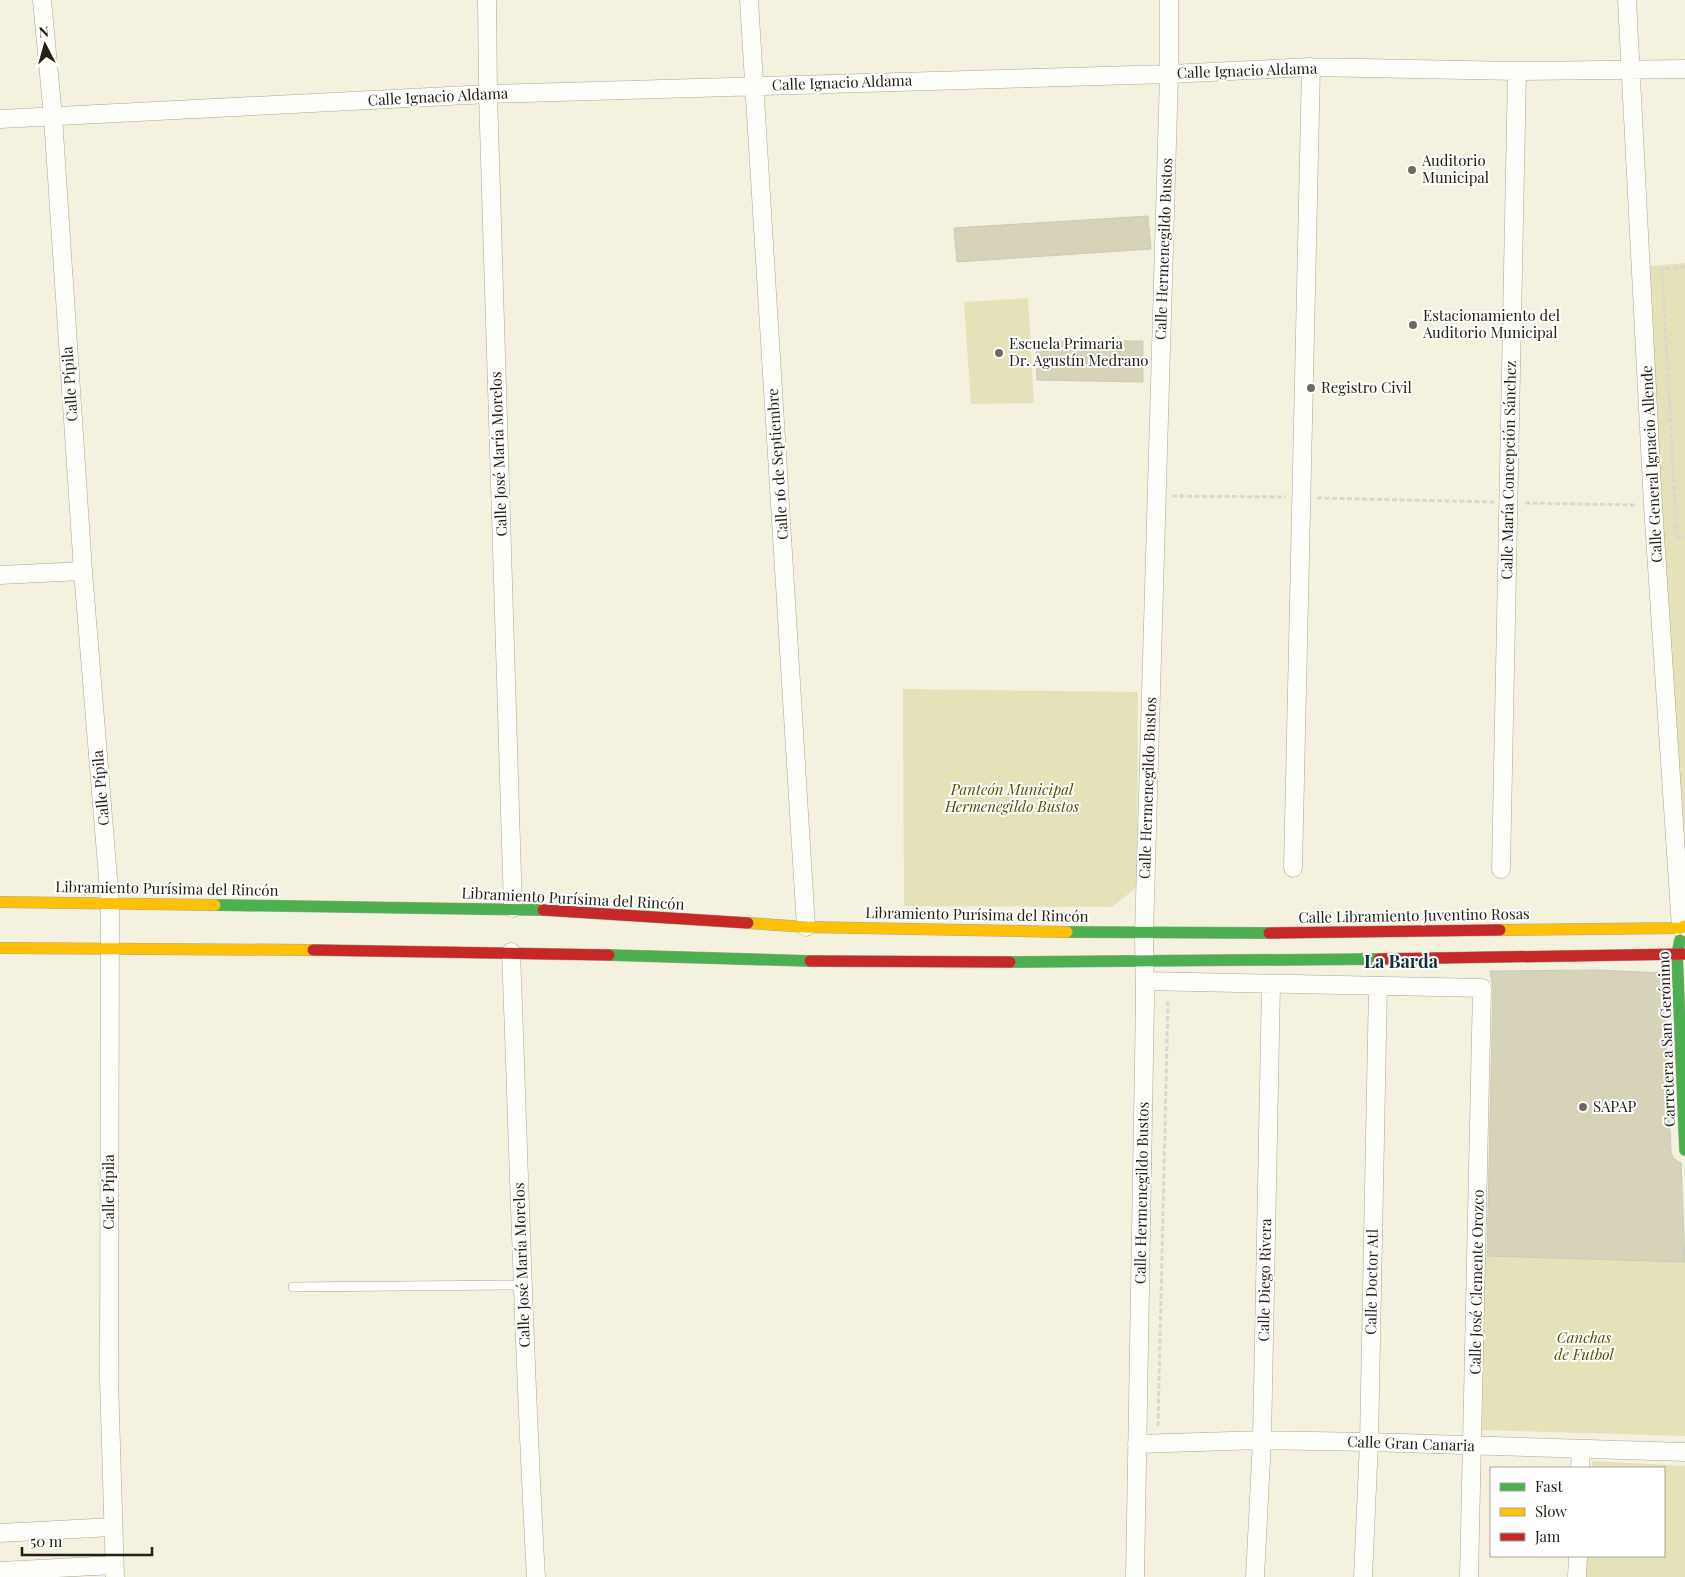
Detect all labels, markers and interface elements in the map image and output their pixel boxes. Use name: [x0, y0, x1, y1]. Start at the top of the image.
north arrow: [20, 20, 70, 70]
text: N: [38, 22, 50, 42]
street label: Calle Ignacio Aldama: [1176, 58, 1318, 82]
street label: Calle Ignacio Aldama: [771, 70, 913, 94]
street label: Calle Ignacio Aldama: [367, 82, 509, 110]
place label: Auditorio Municipal: [1421, 150, 1489, 187]
street label: Calle Hermenegildo Bustos: [1150, 157, 1176, 341]
marker: Auditorio Municipal: [1406, 164, 1418, 176]
place label: Estacionamiento del Auditorio Municipal: [1422, 305, 1560, 342]
marker: Estacionamiento del Auditorio Municipal: [1407, 319, 1419, 331]
place label: Escuela Primaria Dr. Agustín Medrano: [1009, 333, 1149, 370]
street label: Calle Pípila: [56, 345, 82, 422]
marker: Escuela Primaria Dr. Agustín Medrano: [993, 347, 1005, 359]
street label: Calle María Concepción Sánchez: [1496, 360, 1520, 580]
street label: Calle General Ignacio Allende: [1636, 365, 1666, 563]
street label: Calle José María Morelos: [485, 371, 511, 537]
place label: Registro Civil: [1321, 377, 1412, 397]
marker: Registro Civil: [1305, 382, 1317, 394]
street label: Calle 16 de Septiembre: [762, 388, 792, 541]
street label: Calle Hermenegildo Bustos: [1134, 696, 1160, 880]
street label: Calle Pípila: [87, 749, 113, 827]
park label: Panteón Municipal Hermenegildo Bustos: [944, 779, 1079, 816]
street label: Libramiento Purísima del Rincón: [55, 876, 279, 900]
street label: Libramiento Purísima del Rincón: [461, 882, 685, 914]
street label: Libramiento Purísima del Rincón: [865, 902, 1089, 926]
street label: Calle Libramiento Juventino Rosas: [1298, 903, 1530, 927]
district label: La Barda: [1364, 949, 1439, 973]
street label: Carretera a San Gerónimo: [1653, 951, 1679, 1127]
place label: SAPAP: [1593, 1096, 1636, 1116]
marker: SAPAP: [1577, 1101, 1589, 1113]
street label: Calle Hermenegildo Bustos: [1129, 1102, 1153, 1284]
street label: Calle Pípila: [98, 1154, 118, 1230]
street label: Calle José María Morelos: [508, 1182, 534, 1348]
street label: Calle José Clemente Orozco: [1464, 1189, 1488, 1375]
street label: Calle Diego Rivera: [1253, 1218, 1275, 1342]
street label: Calle Doctor Atl: [1360, 1229, 1382, 1335]
park label: Canchas de Futbol: [1554, 1327, 1615, 1364]
street label: Calle Gran Canaria: [1347, 1431, 1476, 1455]
legend: [1490, 1467, 1665, 1557]
text: Fast: [1535, 1476, 1564, 1496]
text: Slow: [1535, 1501, 1567, 1521]
scale bar: [22, 1524, 152, 1556]
text: Jam: [1534, 1526, 1561, 1546]
text: 50 m: [30, 1531, 63, 1551]

